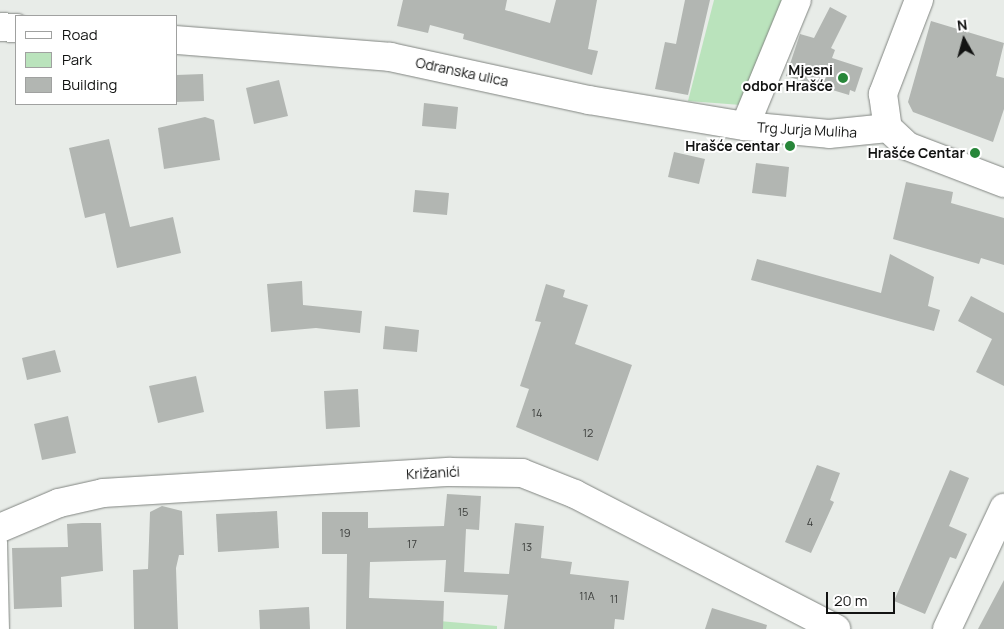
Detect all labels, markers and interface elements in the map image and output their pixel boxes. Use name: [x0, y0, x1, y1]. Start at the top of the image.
legend: [15, 15, 178, 105]
north arrow: [939, 15, 989, 65]
text: N: [956, 15, 968, 35]
text: Road: [62, 24, 98, 45]
text: Park: [62, 49, 92, 70]
street label: Odranska ulica: [414, 54, 510, 90]
place label: Mjesni odbor Hrašće: [743, 62, 833, 94]
marker: Mjesni odbor Hrašće: [837, 72, 849, 84]
text: Building: [62, 74, 117, 95]
street label: Trg Jurja Muliha: [757, 119, 857, 141]
place label: Hrašće centar: [685, 138, 780, 154]
marker: Hrašće centar: [784, 140, 796, 152]
place label: Hrašće Centar: [868, 145, 965, 161]
marker: Hrašće Centar: [969, 147, 981, 159]
house number: 14: [532, 406, 542, 420]
house number: 12: [583, 426, 593, 440]
street label: Križanići: [406, 463, 460, 483]
house number: 15: [458, 505, 468, 519]
house number: 4: [807, 515, 813, 529]
house number: 19: [339, 526, 351, 540]
house number: 17: [407, 537, 417, 551]
house number: 13: [522, 540, 532, 554]
scale bar: [829, 582, 898, 614]
house number: 11A: [579, 589, 595, 603]
text: 20 m: [834, 590, 867, 611]
house number: 11: [610, 592, 618, 606]

